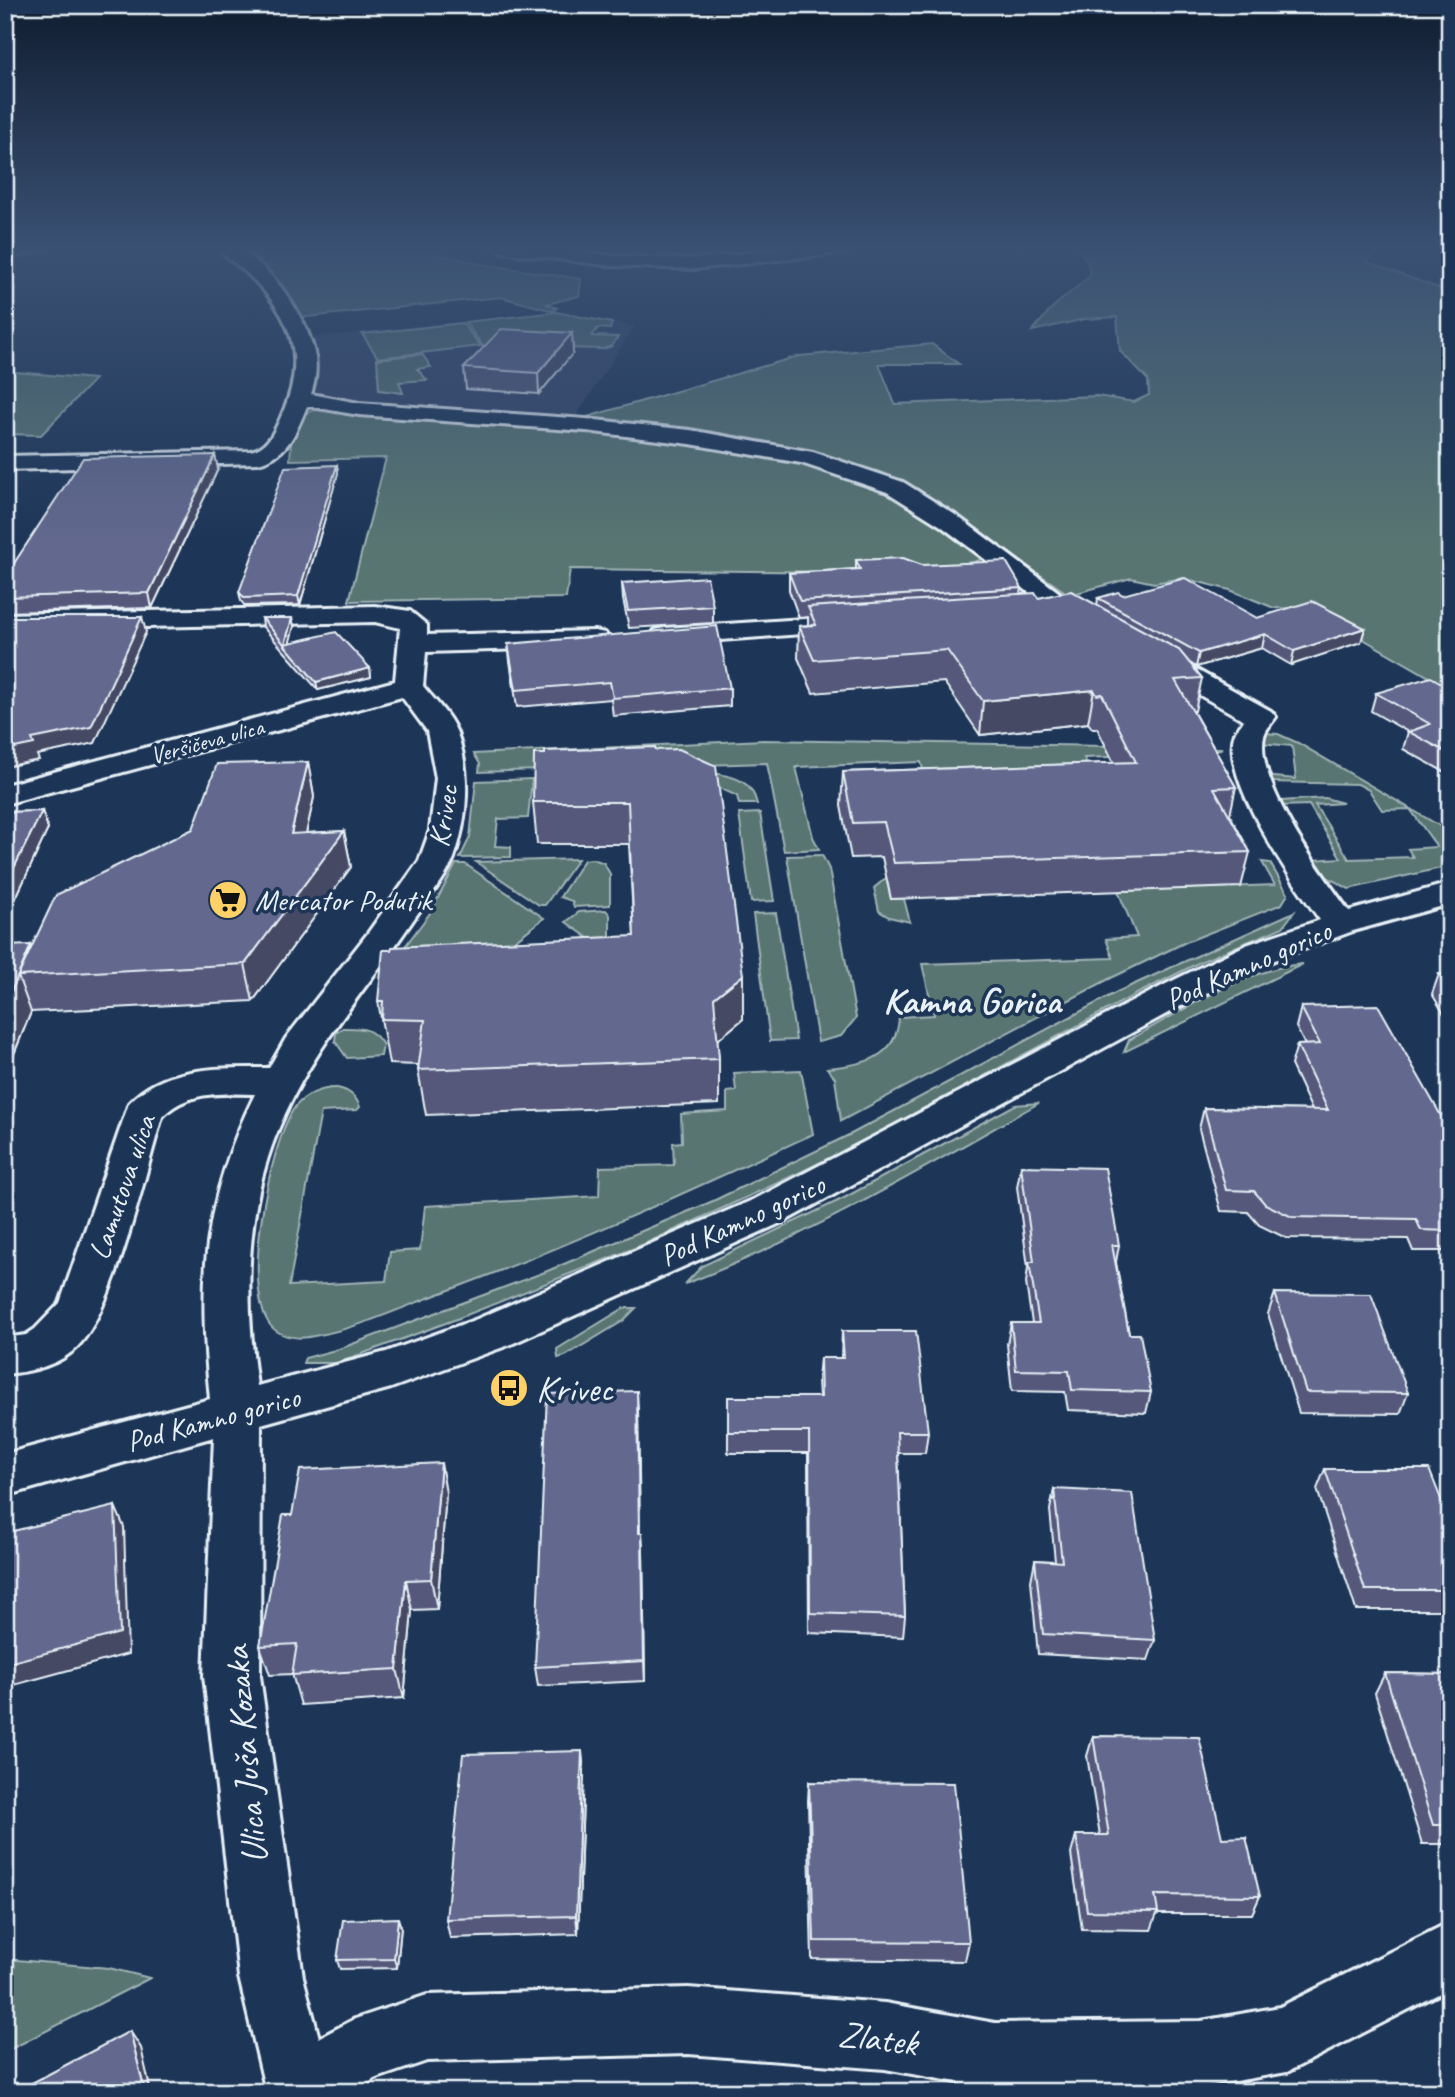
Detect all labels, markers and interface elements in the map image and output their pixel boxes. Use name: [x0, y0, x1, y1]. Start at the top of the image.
street label: Veršičeva ulica: [147, 711, 268, 770]
street label: Krivec: [419, 781, 467, 850]
supermarket icon: Mercator Podutik: [207, 879, 249, 921]
place label: Mercator Podutik: [255, 881, 433, 919]
street label: Pod Kamno gorico: [1159, 911, 1338, 1019]
district label: Kamna Gorica: [883, 977, 1063, 1024]
street label: Lamutova ulica: [80, 1108, 165, 1264]
street label: Pod Kamno gorico: [653, 1165, 832, 1275]
place label: Krivec: [536, 1365, 614, 1412]
bus stop icon: Krivec: [488, 1367, 530, 1409]
street label: Pod Kamno gorico: [122, 1377, 305, 1460]
street label: Ulica Juša Kozaka: [212, 1641, 278, 1866]
street label: Zlatek: [836, 2010, 923, 2066]

